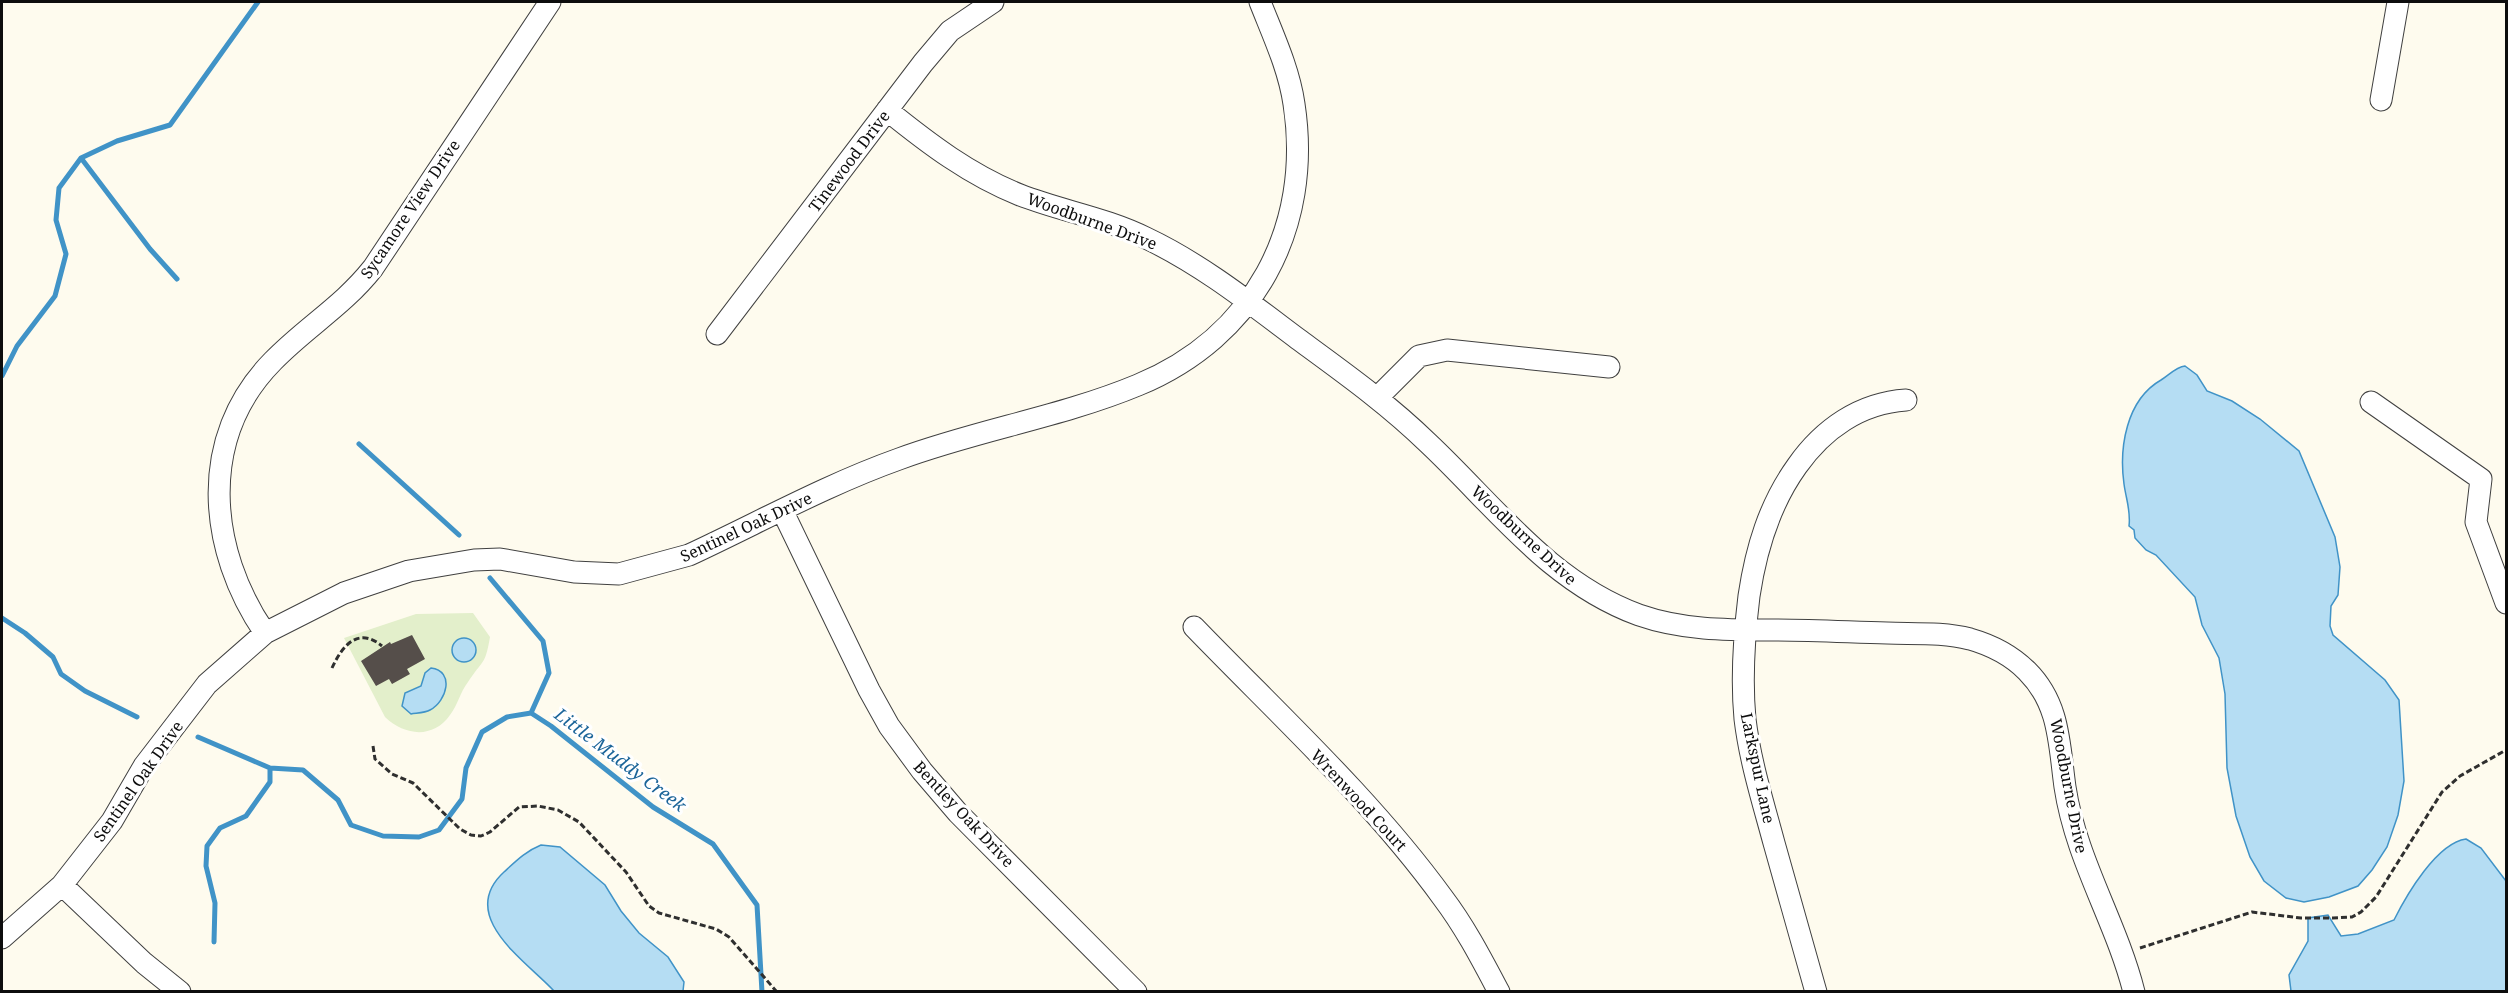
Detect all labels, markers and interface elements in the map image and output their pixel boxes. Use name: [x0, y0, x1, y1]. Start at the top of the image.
street label: Tinewood Drive: [803, 106, 895, 216]
street label: Sycamore View Drive: [355, 135, 465, 283]
street label: Woodburne Drive: [1024, 187, 1160, 255]
street label: Woodburne Drive: [1466, 480, 1582, 590]
street label: Sentinel Oak Drive: [677, 487, 815, 567]
water label: Little Muddy Creek: [549, 701, 692, 817]
street label: Larkspur Lane: [1736, 711, 1780, 825]
street label: Sentinel Oak Drive: [88, 716, 188, 846]
street label: Woodburne Drive: [2045, 717, 2093, 855]
street label: Wrenwood Court: [1306, 744, 1412, 856]
street label: Bentley Oak Drive: [909, 756, 1019, 872]

